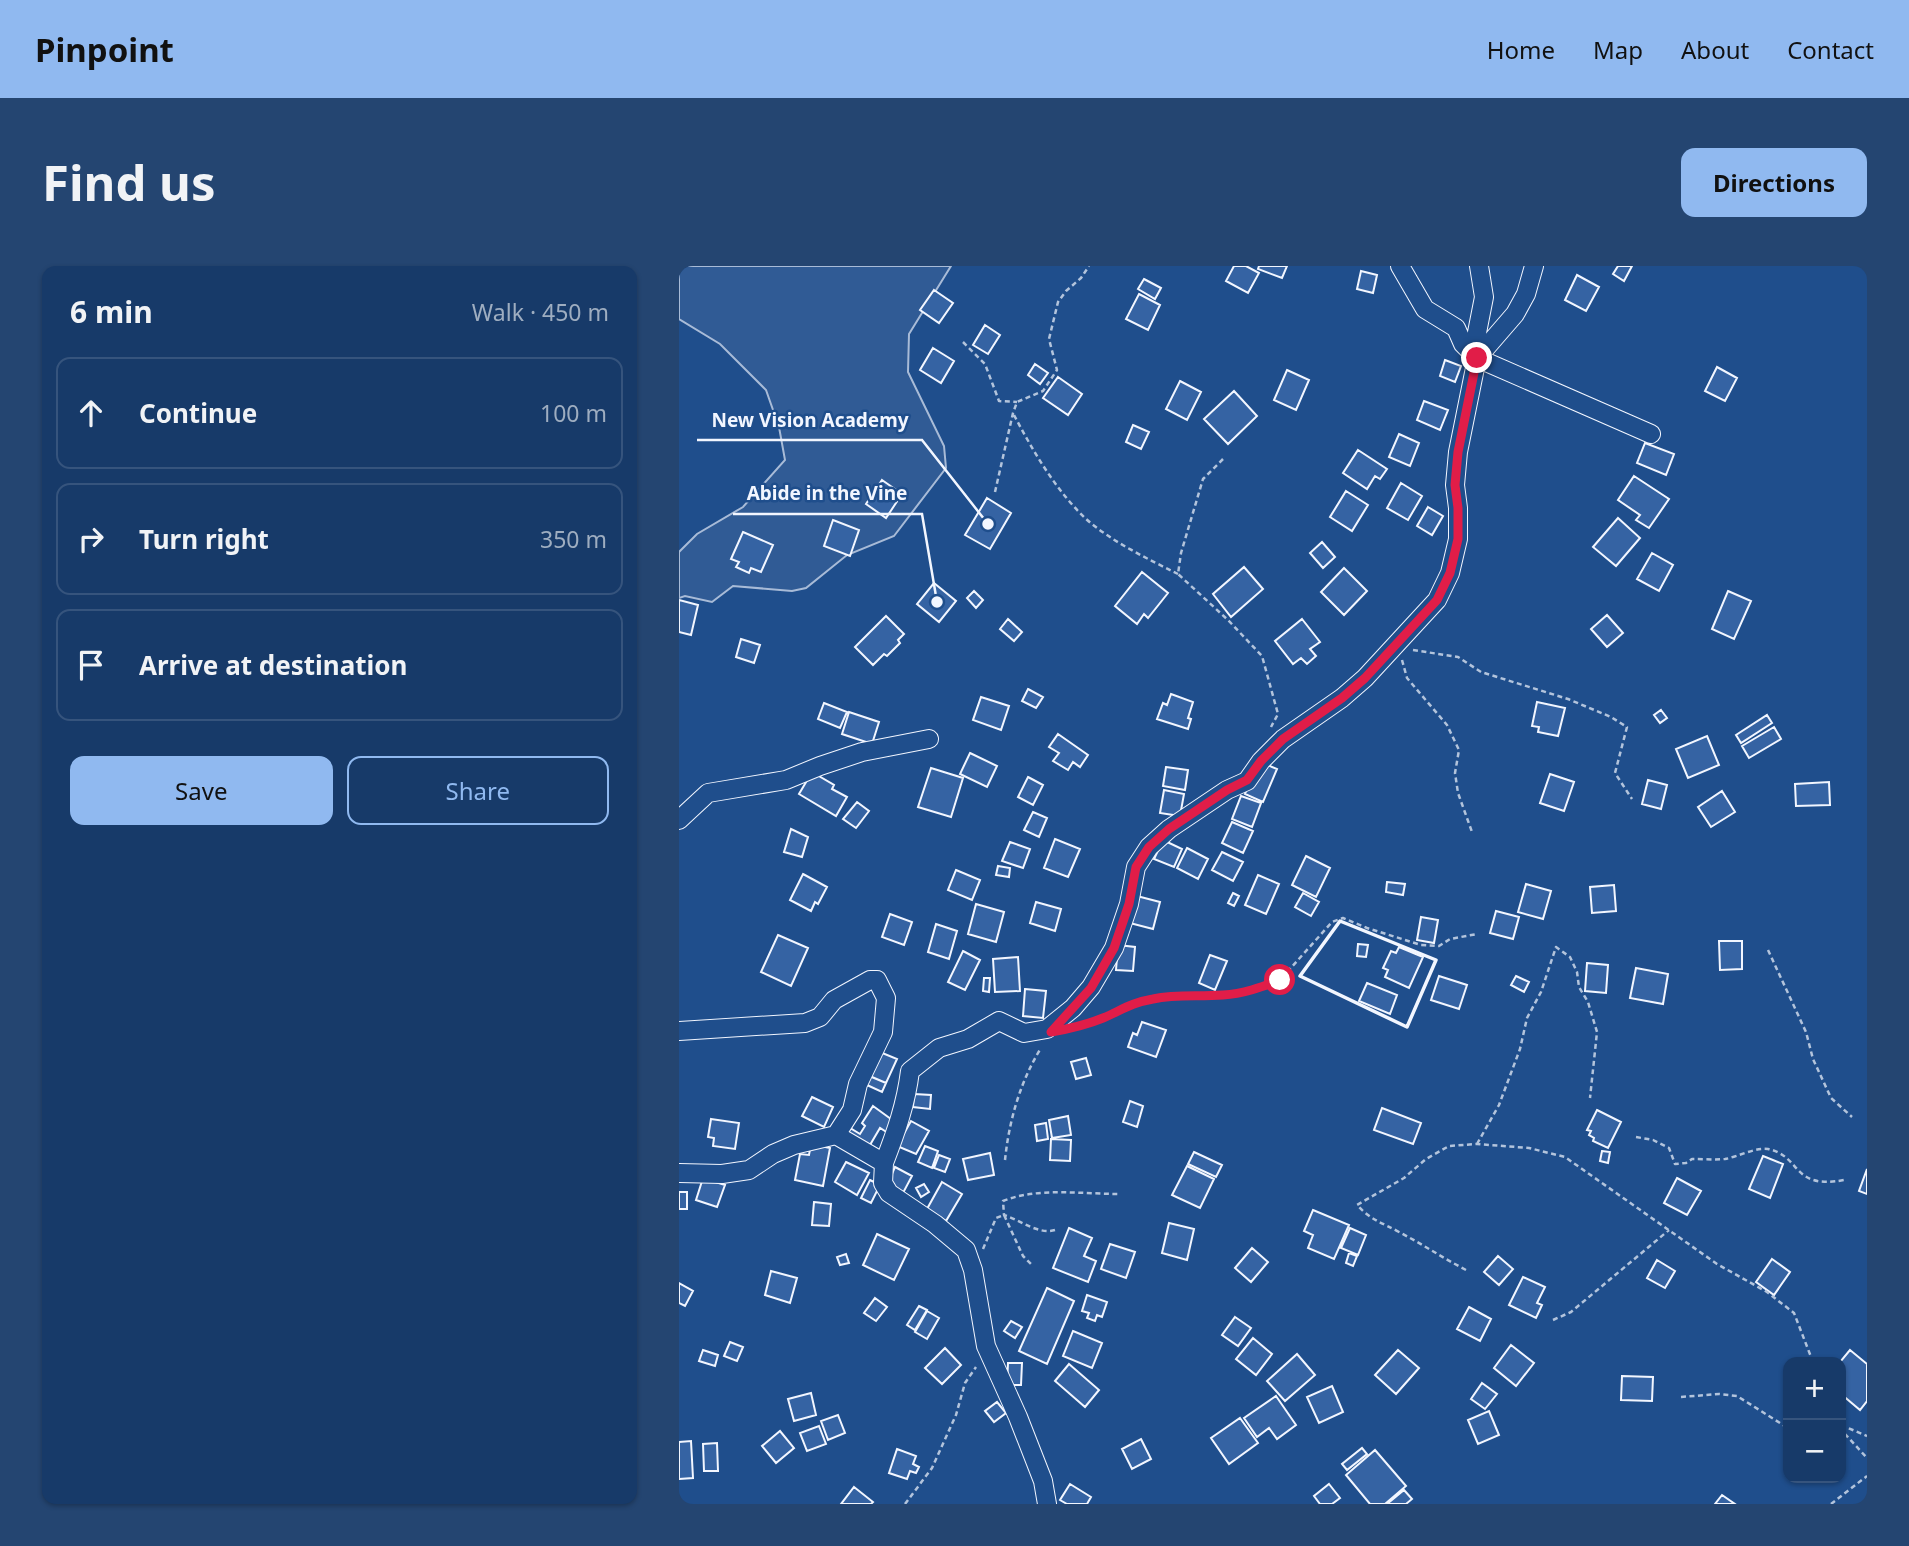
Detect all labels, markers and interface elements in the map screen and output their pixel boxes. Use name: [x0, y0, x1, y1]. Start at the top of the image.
text: Pinpoint: [35, 27, 174, 72]
text: Home: [1487, 33, 1555, 66]
text: Map: [1593, 33, 1643, 66]
text: About: [1681, 33, 1749, 66]
text: Contact: [1787, 33, 1874, 66]
button: Directions: [1681, 148, 1867, 217]
text: Find us: [42, 149, 216, 215]
text: 6 min: [70, 291, 153, 332]
text: Walk · 450 m: [472, 296, 609, 328]
route end: [1461, 342, 1492, 373]
icon: ahead: [72, 394, 110, 432]
text: Continue: [139, 395, 257, 431]
text: 100 m: [540, 397, 607, 429]
callout: New Vision Academy: [697, 400, 922, 440]
text: New Vision Academy: [711, 407, 909, 433]
callout: Abide in the Vine: [733, 474, 922, 514]
text: Abide in the Vine: [747, 480, 907, 506]
icon: right: [72, 520, 110, 558]
text: Turn right: [139, 521, 269, 557]
text: 350 m: [540, 523, 607, 555]
icon: arrive: [72, 646, 110, 684]
text: Arrive at destination: [139, 647, 408, 683]
button: Save: [70, 756, 333, 825]
button: Share: [347, 756, 609, 825]
route start: [1264, 964, 1295, 995]
map controls: [1783, 1357, 1846, 1483]
button: +: [1783, 1357, 1846, 1420]
button: −: [1783, 1420, 1846, 1483]

